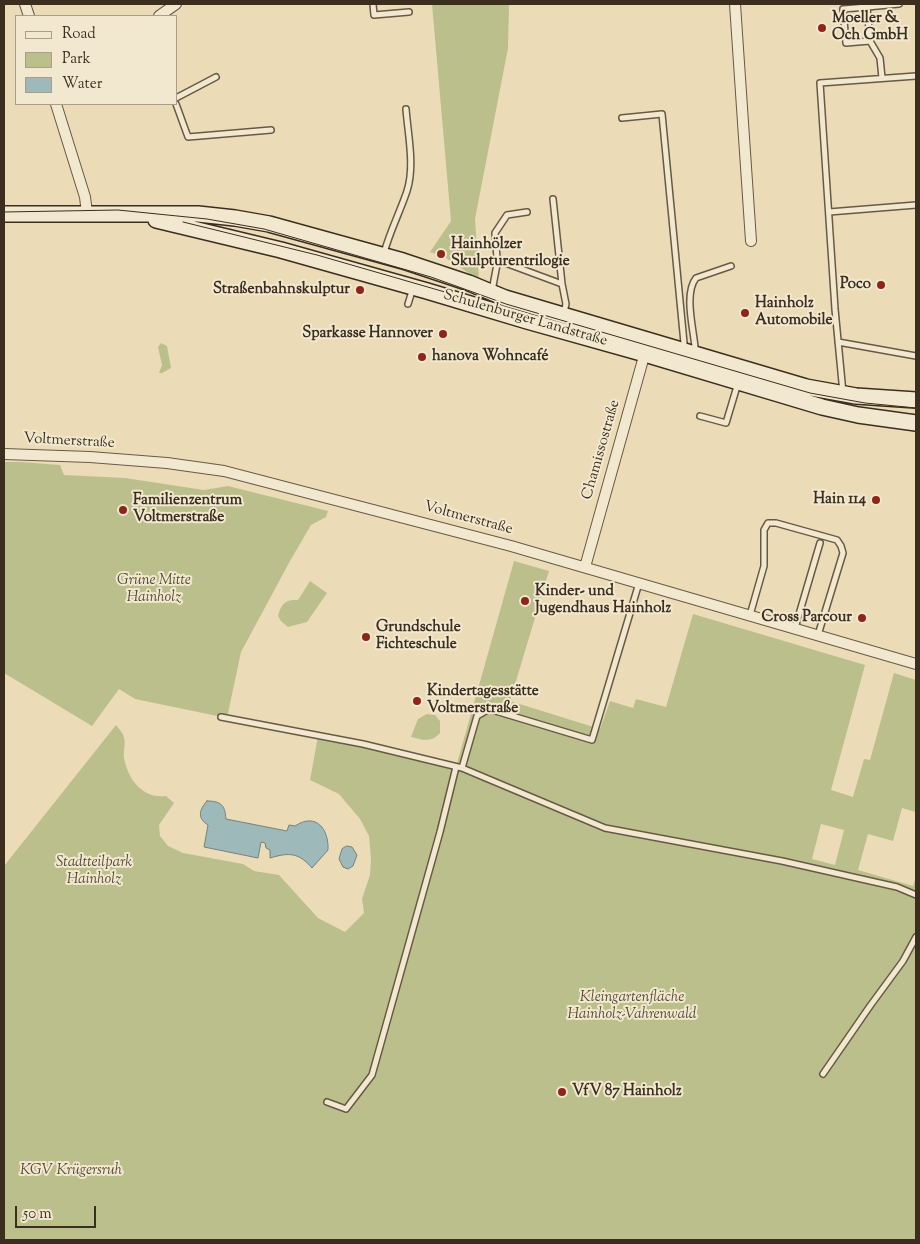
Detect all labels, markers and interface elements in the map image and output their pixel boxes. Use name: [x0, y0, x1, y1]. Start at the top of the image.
place label: Moeller & Och GmbH: [832, 10, 908, 45]
legend: [15, 15, 178, 105]
marker: Moeller & Och GmbH: [816, 22, 828, 34]
text: Road: [62, 24, 96, 45]
text: Park: [62, 49, 91, 70]
text: Water: [62, 74, 102, 95]
place label: Hainhölzer Skulpturentrilogie: [451, 236, 570, 271]
marker: Hainhölzer Skulpturentrilogie: [435, 248, 447, 260]
place label: Poco: [840, 276, 871, 294]
marker: Poco: [875, 279, 887, 291]
place label: Straßenbahnskulptur: [213, 281, 350, 299]
marker: Straßenbahnskulptur: [354, 284, 366, 296]
street label: Schulenburger Landstraße: [441, 287, 609, 351]
place label: Hainholz Automobile: [755, 295, 832, 330]
marker: Hainholz Automobile: [739, 307, 751, 319]
place label: Sparkasse Hannover: [302, 325, 433, 343]
marker: Sparkasse Hannover: [437, 328, 449, 340]
place label: hanova Wohncafé: [432, 348, 549, 366]
marker: hanova Wohncafé: [416, 351, 428, 363]
street label: Chamissostraße: [579, 398, 625, 502]
street label: Voltmerstraße: [23, 431, 115, 453]
place label: Hain 114: [813, 491, 866, 509]
place label: Familienzentrum Voltmerstraße: [133, 492, 242, 527]
marker: Hain 114: [870, 494, 882, 506]
street label: Voltmerstraße: [422, 498, 514, 540]
marker: Familienzentrum Voltmerstraße: [117, 504, 129, 516]
park label: Grüne Mitte Hainholz: [117, 572, 191, 607]
place label: Kinder- und Jugendhaus Hainholz: [535, 583, 671, 618]
marker: Kinder- und Jugendhaus Hainholz: [519, 595, 531, 607]
place label: Cross Parcour: [761, 609, 852, 627]
marker: Cross Parcour: [856, 612, 868, 624]
place label: Grundschule Fichteschule: [376, 619, 461, 654]
marker: Grundschule Fichteschule: [360, 631, 372, 643]
place label: Kindertagesstätte Voltmerstraße: [427, 683, 539, 718]
marker: Kindertagesstätte Voltmerstraße: [411, 695, 423, 707]
park label: Stadtteilpark Hainholz: [56, 854, 132, 889]
park label: Kleingartenfläche Hainholz-Vahrenwald: [568, 989, 696, 1024]
place label: VfV 87 Hainholz: [572, 1083, 682, 1101]
marker: VfV 87 Hainholz: [556, 1086, 568, 1098]
park label: KGV Krügersruh: [20, 1162, 122, 1180]
scale bar: [18, 1196, 99, 1228]
text: 50 m: [23, 1204, 52, 1225]

